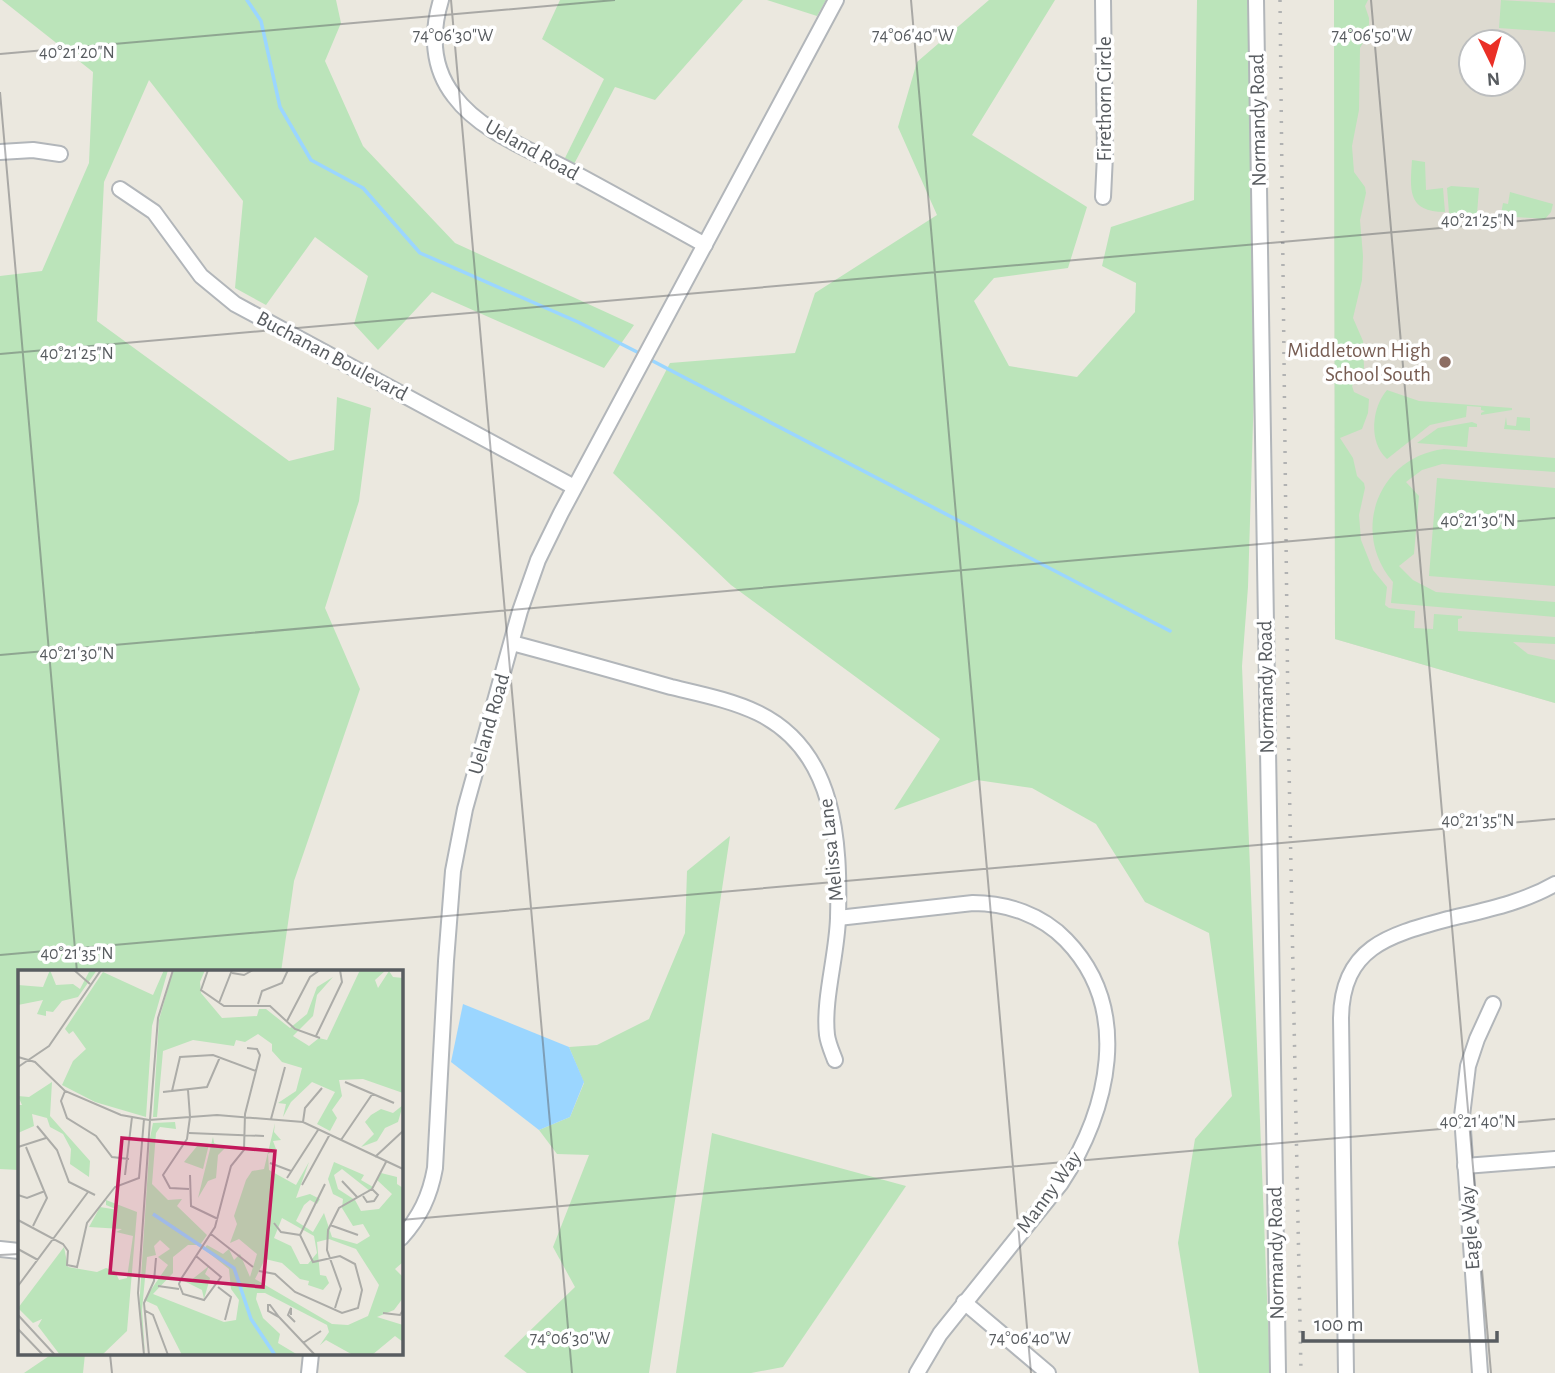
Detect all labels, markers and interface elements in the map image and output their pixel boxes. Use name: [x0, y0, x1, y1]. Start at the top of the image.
text: 74°06'30"W: [413, 27, 493, 45]
text: 74°06'40"W: [872, 27, 954, 45]
text: 74°06'50"W: [1332, 27, 1412, 45]
north arrow: [1457, 28, 1527, 98]
street label: Firethorn Circle: [1094, 36, 1115, 162]
text: 40°21'20"N: [39, 44, 115, 62]
street label: Normandy Road: [1246, 53, 1270, 187]
text: N: [1486, 68, 1501, 88]
street label: Ueland Road: [482, 116, 583, 184]
text: 40°21'25"N: [1441, 212, 1515, 230]
street label: Buchanan Boulevard: [253, 307, 411, 405]
place label: Middletown High School South: [1287, 340, 1431, 385]
text: 40°21'25"N: [40, 345, 114, 363]
marker: Middletown High School South: [1437, 354, 1453, 370]
text: 40°21'30"N: [1440, 512, 1516, 530]
street label: Normandy Road: [1254, 620, 1278, 754]
text: 40°21'30"N: [39, 645, 115, 663]
street label: Ueland Road: [465, 671, 513, 777]
street label: Melissa Lane: [815, 797, 847, 903]
text: 40°21'35"N: [1441, 812, 1515, 830]
text: 40°21'35"N: [40, 945, 114, 963]
inset map: [18, 970, 402, 1356]
text: 40°21'40"N: [1440, 1113, 1516, 1131]
street label: Manny Way: [1012, 1147, 1086, 1237]
street label: Eagle Way: [1457, 1185, 1483, 1271]
street label: Normandy Road: [1264, 1186, 1288, 1320]
scale bar: [1303, 1300, 1497, 1344]
text: 100 m: [1314, 1314, 1364, 1335]
text: 74°06'30"W: [530, 1330, 610, 1348]
text: 74°06'40"W: [989, 1330, 1071, 1348]

